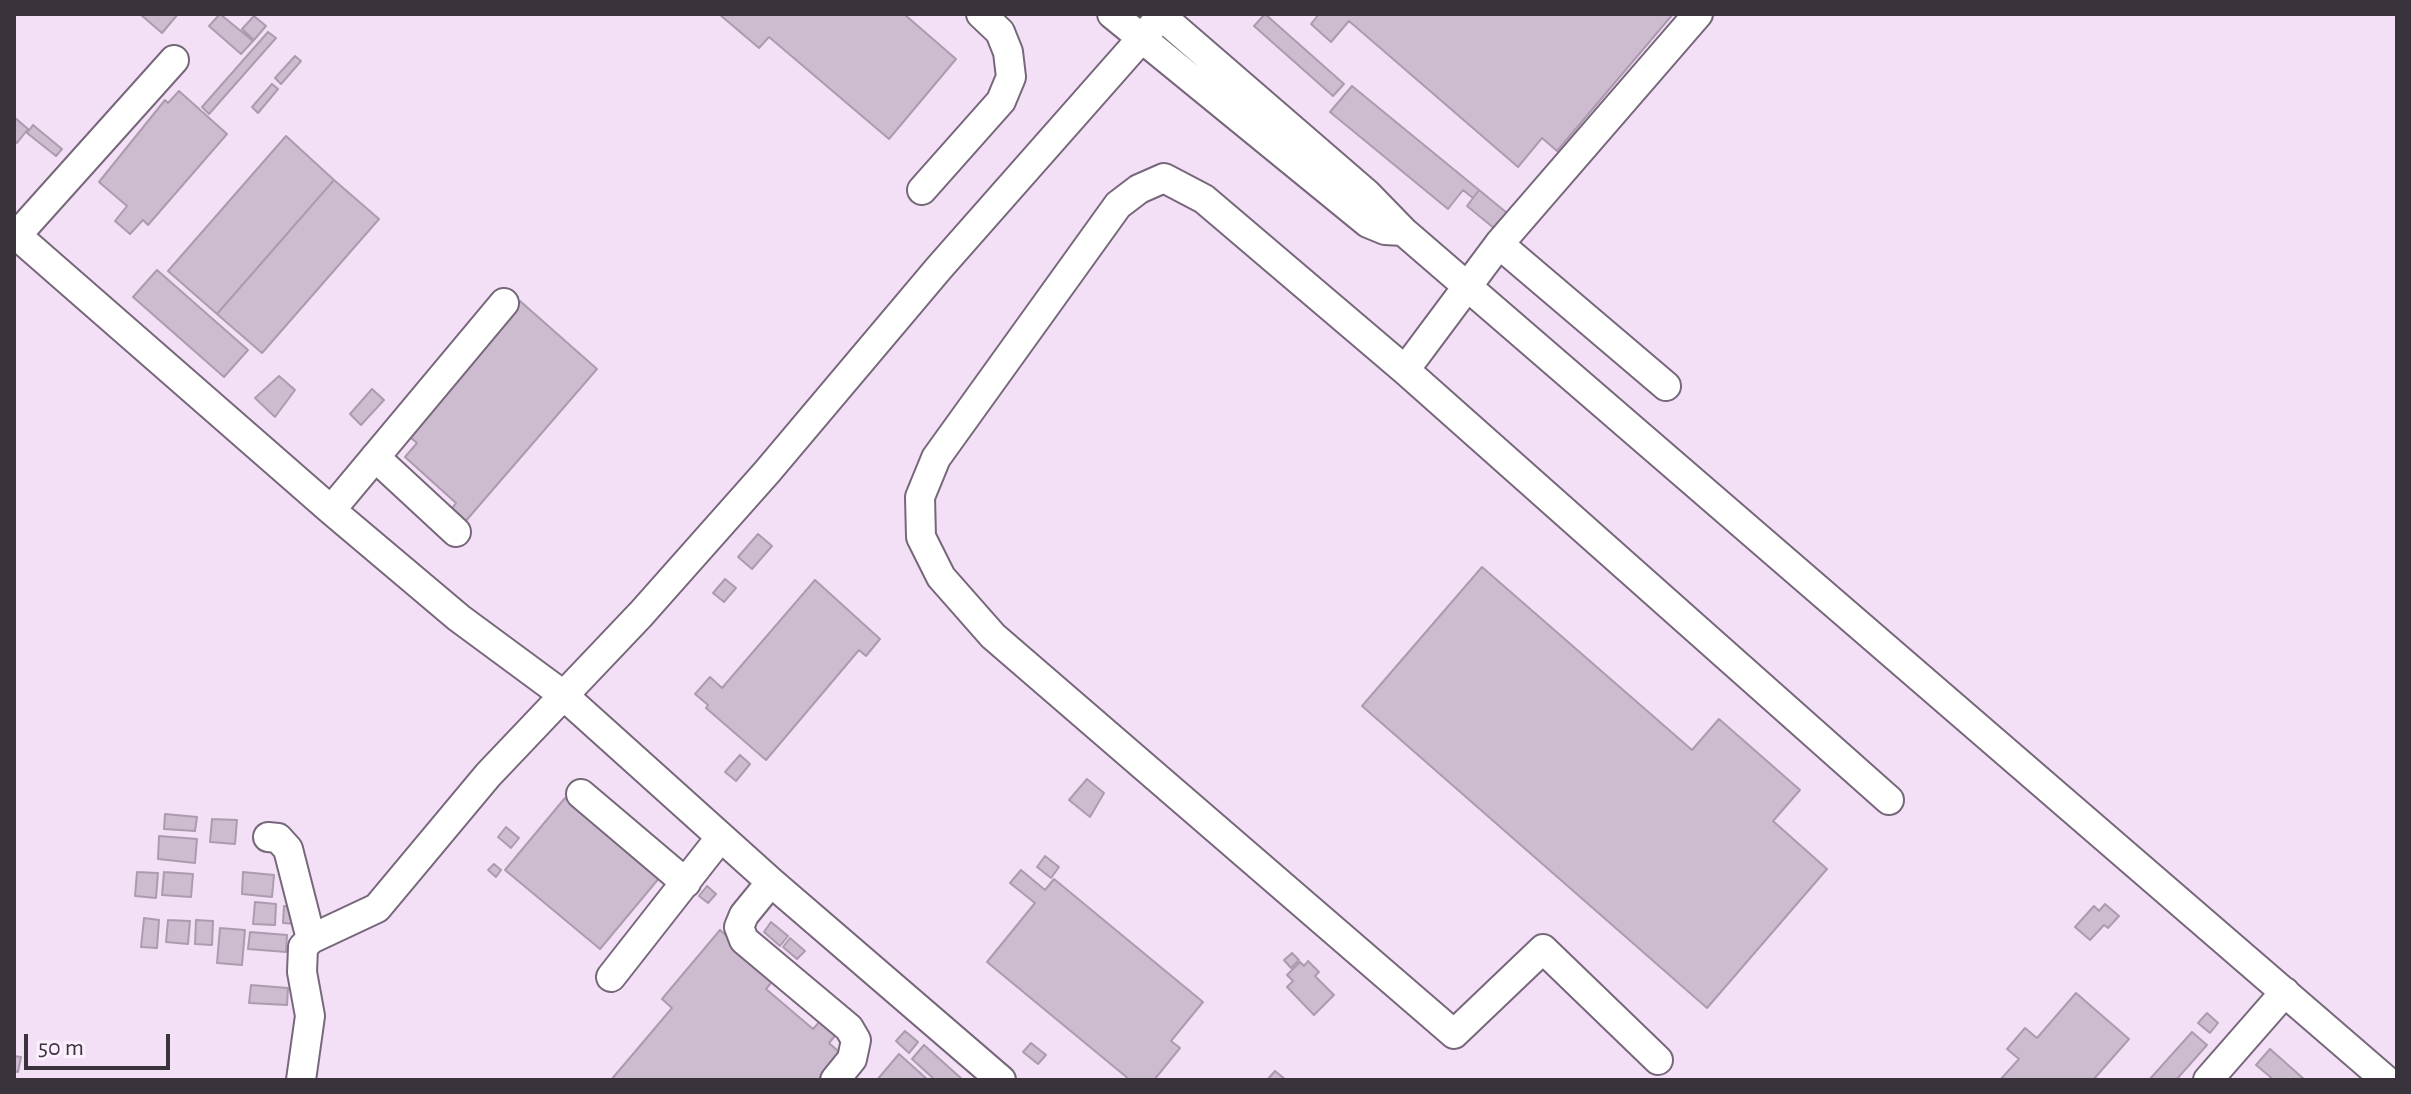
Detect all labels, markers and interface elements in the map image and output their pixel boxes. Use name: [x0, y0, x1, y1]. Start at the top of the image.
scale bar: [28, 1018, 174, 1068]
text: 50 m: [38, 1036, 84, 1060]

